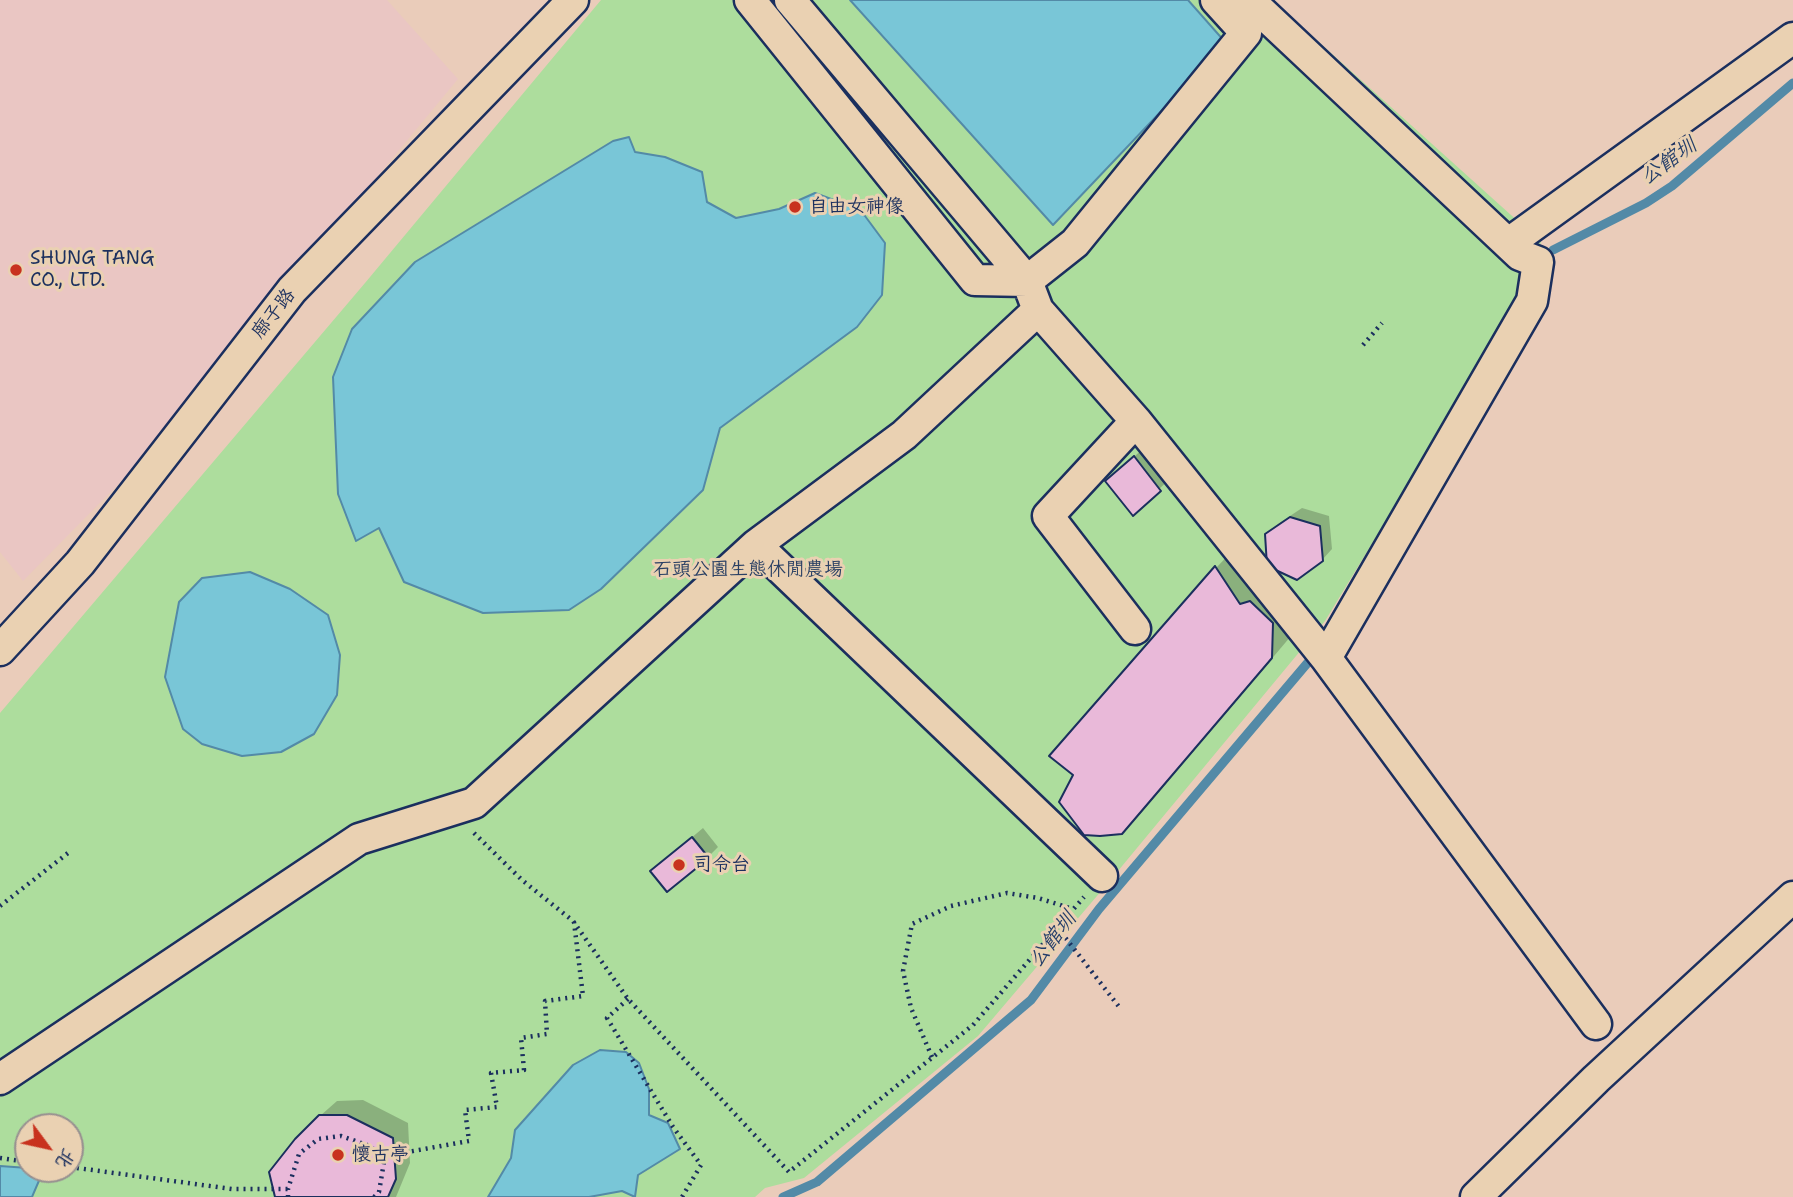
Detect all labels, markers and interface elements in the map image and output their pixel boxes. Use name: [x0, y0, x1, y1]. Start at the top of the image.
water label: 公館圳: [1636, 133, 1702, 191]
place label: 自由女神像: [809, 196, 904, 218]
marker: 自由女神像: [787, 199, 803, 215]
place label: SHUNG TANG CO., LTD.: [30, 248, 154, 292]
marker: SHUNG TANG CO., LTD.: [8, 262, 24, 278]
street label: 廍子路: [247, 285, 301, 343]
park label: 石頭公園生態休閒農場: [653, 559, 843, 581]
place label: 司令台: [693, 854, 750, 876]
marker: 司令台: [671, 857, 687, 873]
water label: 公館圳: [1024, 907, 1082, 973]
north arrow: [14, 1113, 84, 1183]
text: 北: [50, 1144, 81, 1173]
place label: 懷古亭: [352, 1144, 409, 1166]
marker: 懷古亭: [330, 1147, 346, 1163]

